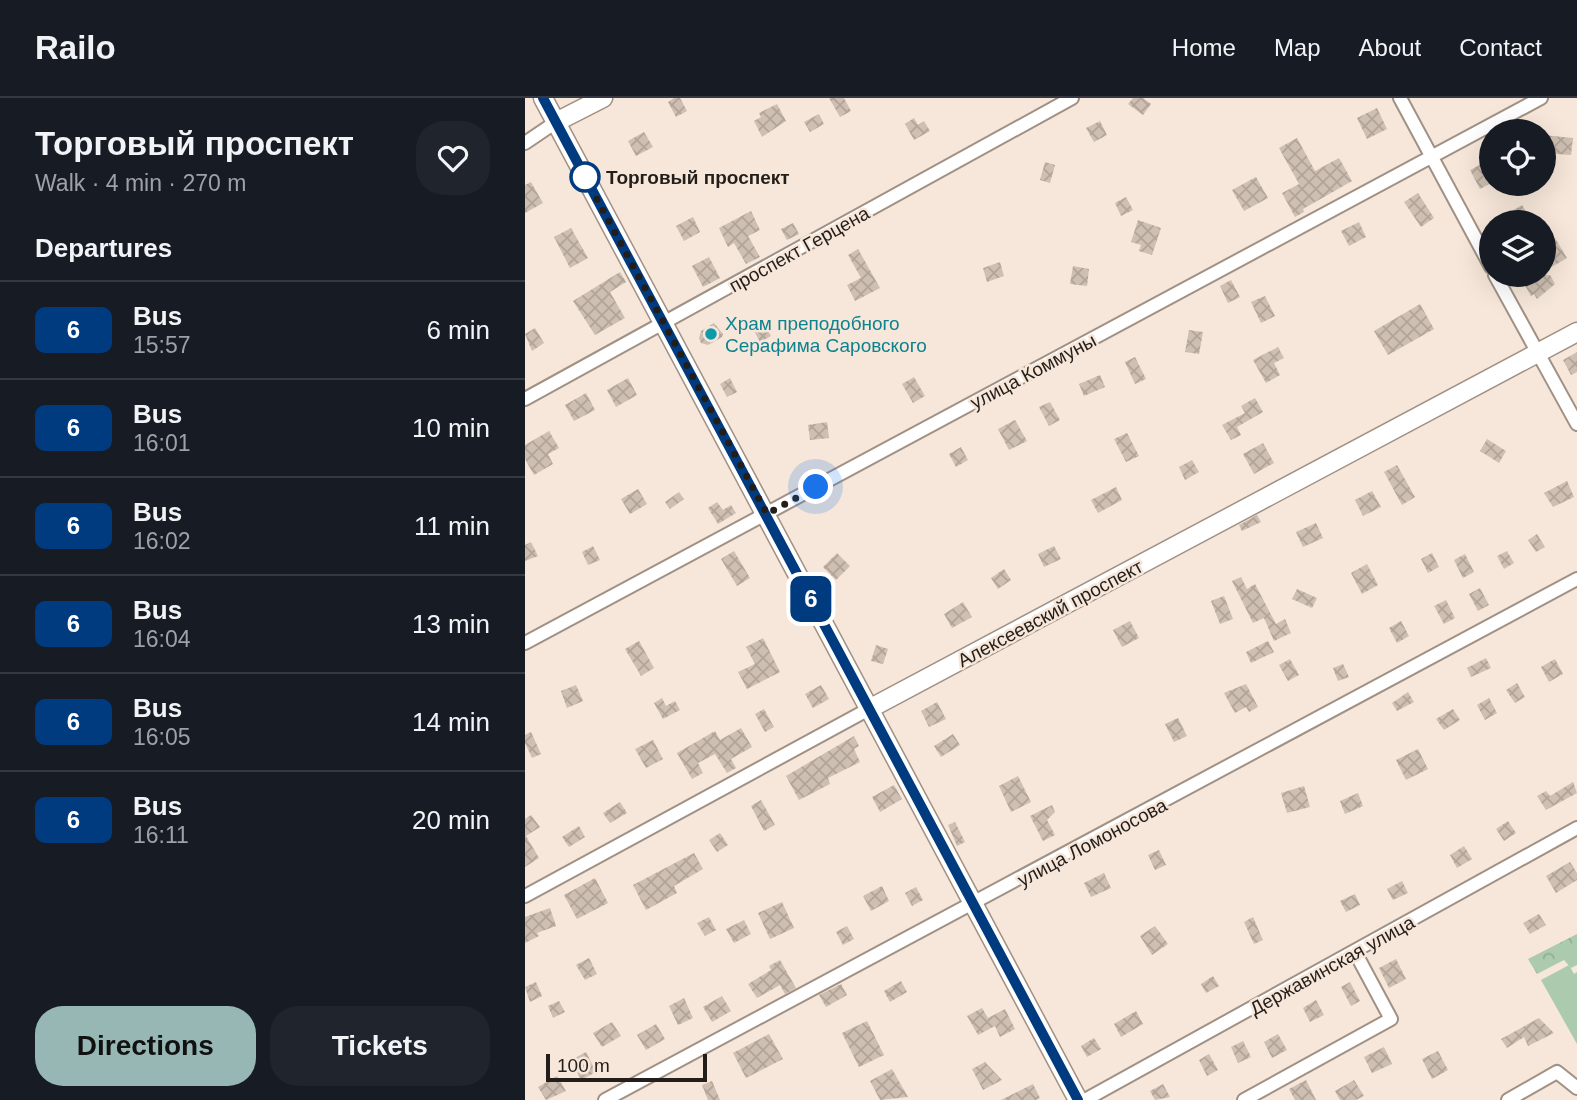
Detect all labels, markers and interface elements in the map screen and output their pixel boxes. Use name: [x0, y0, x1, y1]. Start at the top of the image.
text: Railo: [35, 29, 116, 66]
text: Home: [1172, 34, 1236, 61]
text: Map: [1274, 34, 1321, 61]
text: About: [1359, 34, 1421, 61]
text: Contact: [1459, 34, 1542, 61]
map controls: [1479, 119, 1556, 287]
button: locate: [1479, 119, 1556, 196]
button: heart: [416, 121, 490, 195]
text: Торговый проспект: [35, 125, 354, 162]
marker: Торговый проспект: [570, 162, 600, 192]
place label: Торговый проспект: [606, 167, 790, 188]
text: Walk · 4 min · 270 m: [35, 170, 246, 196]
street label: проспект Герцена: [726, 202, 873, 297]
button: layers: [1479, 210, 1556, 287]
text: Departures: [35, 233, 172, 263]
text: Bus: [133, 301, 182, 331]
place label: Храм преподобного Серафима Саровского: [725, 313, 927, 356]
text: 6 min: [426, 315, 490, 345]
text: 6: [67, 316, 80, 343]
marker: Храм преподобного Серафима Саровского: [703, 326, 719, 342]
street label: улица Коммуны: [967, 330, 1100, 413]
text: 15:57: [133, 332, 191, 358]
text: Bus: [133, 399, 182, 429]
text: 10 min: [412, 413, 490, 443]
text: 6: [67, 414, 80, 441]
text: 16:01: [133, 430, 191, 456]
your location: [798, 469, 833, 504]
text: Bus: [133, 497, 182, 527]
text: 11 min: [414, 511, 490, 541]
text: 6: [67, 512, 80, 539]
text: 16:02: [133, 528, 191, 554]
street label: Алексеевский проспект: [954, 556, 1147, 671]
line badge: 6: [788, 576, 834, 622]
text: 6: [804, 585, 818, 612]
text: Bus: [133, 595, 182, 625]
text: 13 min: [412, 609, 490, 639]
text: 6: [67, 610, 80, 637]
text: 16:04: [133, 626, 191, 652]
text: Bus: [133, 693, 182, 723]
text: 14 min: [412, 707, 490, 737]
text: 6: [67, 708, 80, 735]
text: 16:05: [133, 724, 191, 750]
text: Bus: [133, 791, 182, 821]
street label: улица Ломоносова: [1014, 794, 1171, 891]
text: 20 min: [412, 805, 490, 835]
text: 6: [67, 806, 80, 833]
text: 16:11: [133, 822, 189, 848]
street label: Державинская улица: [1246, 911, 1419, 1019]
button: Directions: [35, 1006, 256, 1086]
button: Tickets: [270, 1006, 490, 1086]
scale bar: [546, 1051, 707, 1083]
text: 100 m: [557, 1055, 610, 1076]

